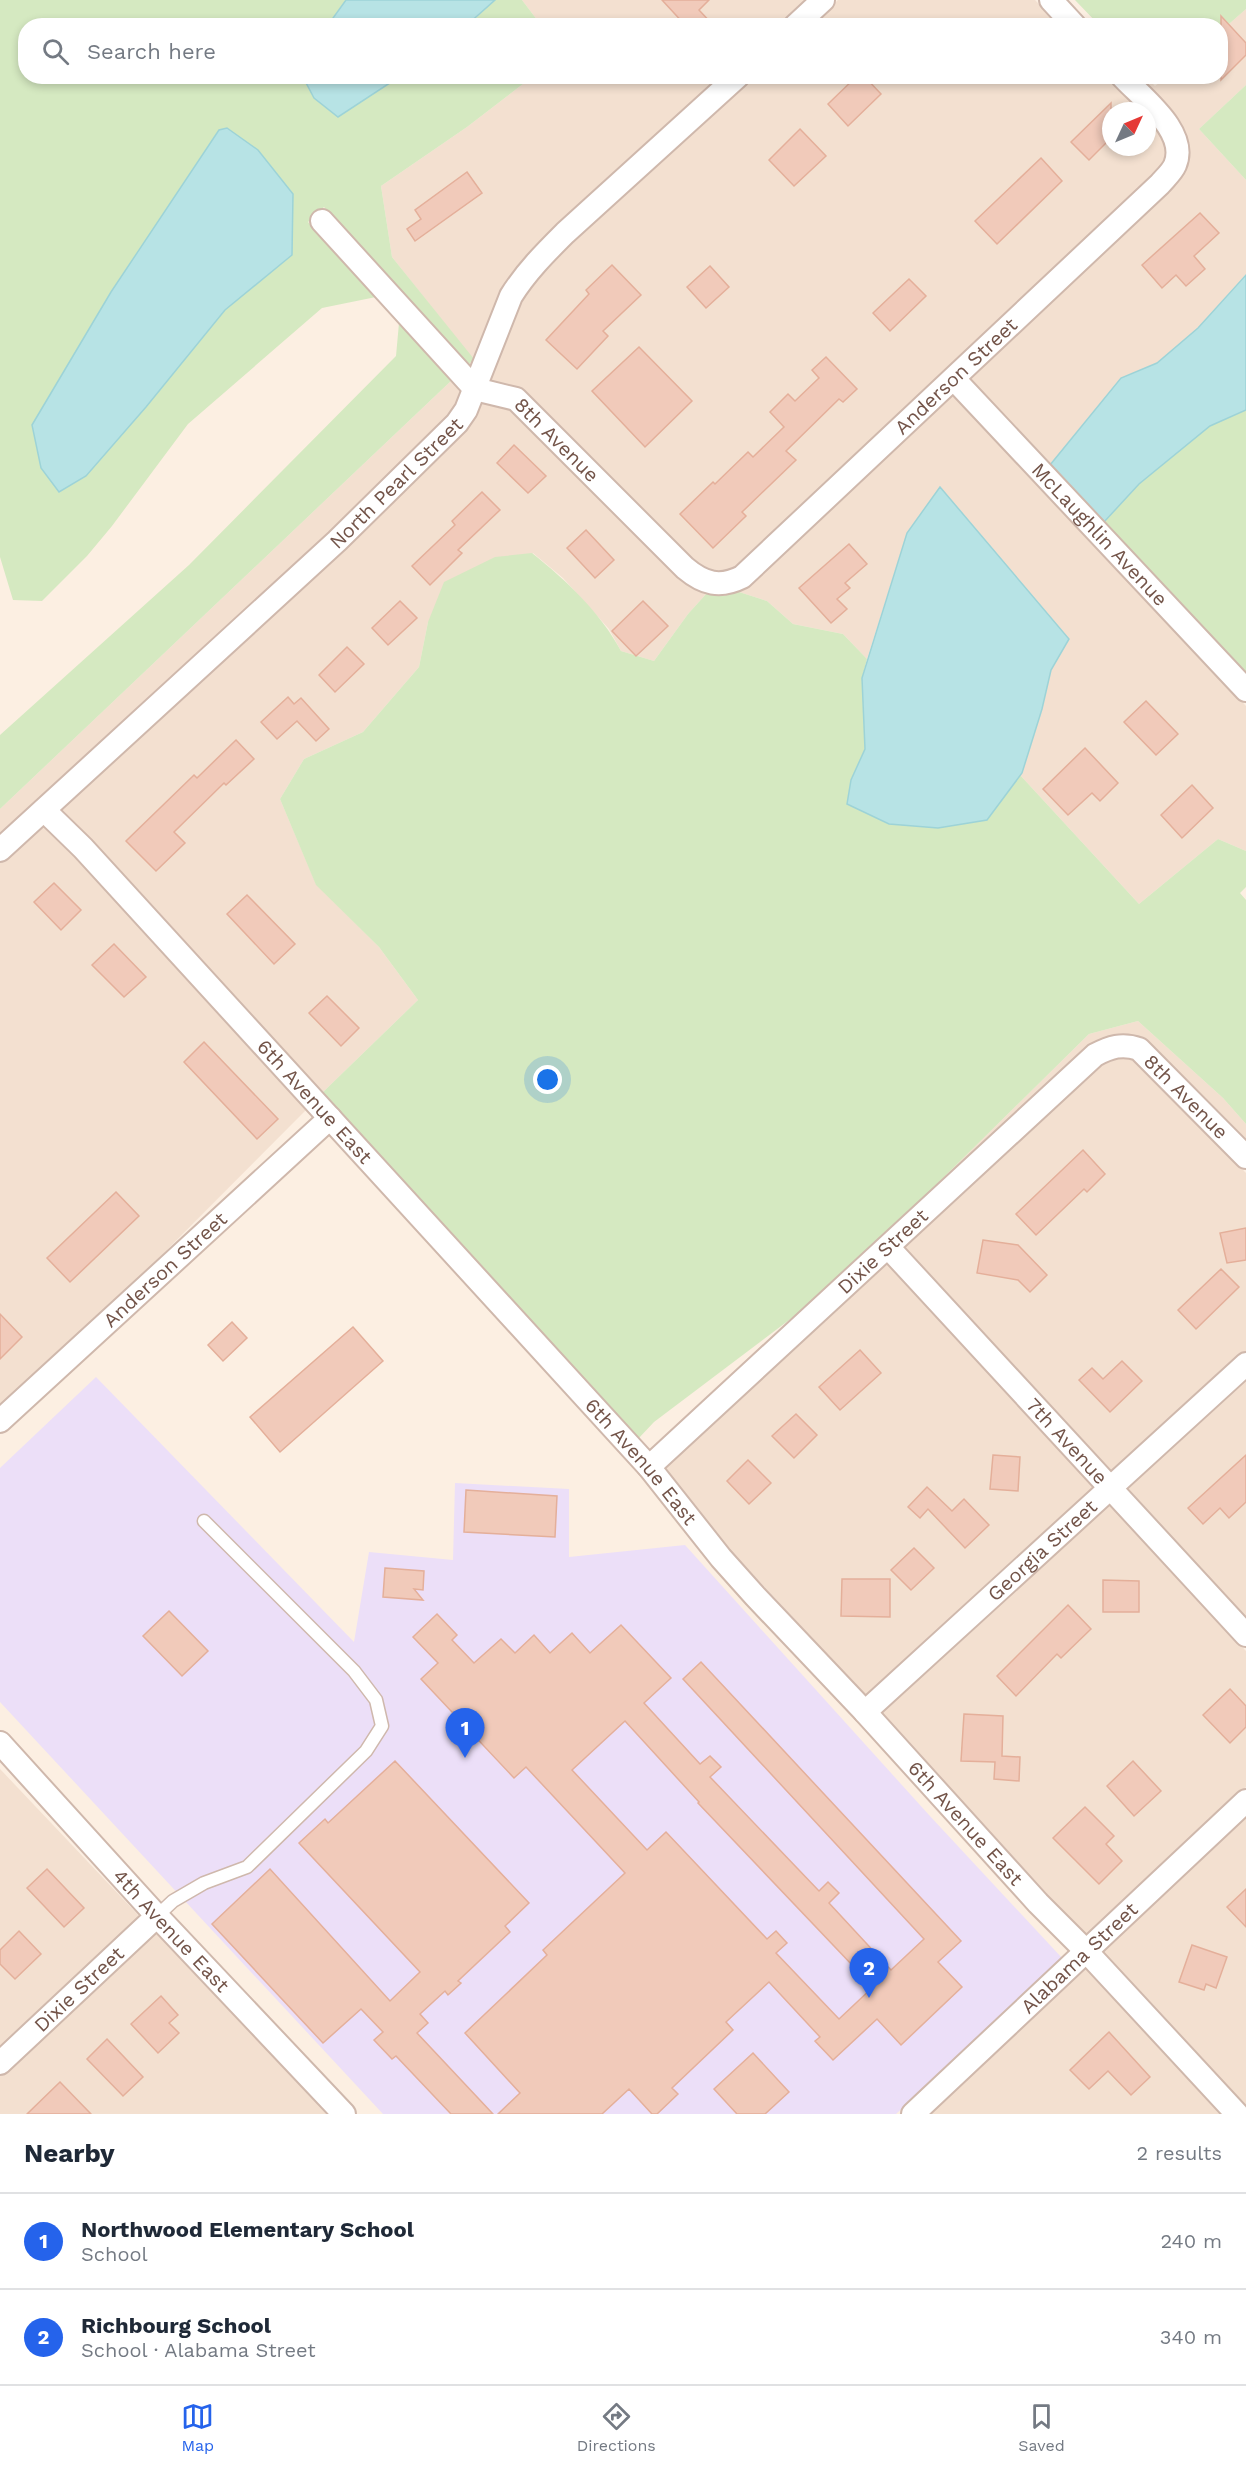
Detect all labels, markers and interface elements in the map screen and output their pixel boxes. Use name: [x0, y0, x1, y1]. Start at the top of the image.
search box: [18, 18, 1228, 84]
icon: search: [39, 35, 72, 68]
text: Search here: [87, 39, 216, 64]
north arrow: [1102, 102, 1156, 156]
street label: Anderson Street: [890, 312, 1023, 439]
street label: 8th Avenue: [509, 392, 604, 487]
street label: North Pearl Street: [324, 412, 468, 554]
street label: McLaughlin Avenue: [1027, 458, 1173, 611]
street label: 6th Avenue East: [252, 1035, 378, 1169]
street label: 8th Avenue: [1139, 1049, 1233, 1144]
your location: [533, 1065, 562, 1094]
street label: Dixie Street: [832, 1203, 933, 1299]
street label: Anderson Street: [98, 1206, 232, 1332]
street label: 6th Avenue East: [580, 1393, 703, 1530]
street label: 7th Avenue: [1021, 1393, 1113, 1489]
street label: Georgia Street: [983, 1494, 1102, 1606]
pin: 1: [446, 1708, 484, 1758]
street label: 6th Avenue East: [903, 1756, 1029, 1891]
street label: 4th Avenue East: [108, 1864, 235, 1998]
street label: Alabama Street: [1016, 1897, 1143, 2018]
street label: Dixie Street: [29, 1941, 129, 2037]
pin: 2: [850, 1948, 888, 1998]
text: Nearby: [24, 2138, 115, 2168]
text: 2 results: [1137, 2141, 1222, 2165]
text: Northwood Elementary School: [81, 2217, 414, 2242]
text: 1: [39, 2229, 48, 2253]
text: 240 m: [1160, 2229, 1222, 2253]
text: School: [81, 2242, 148, 2266]
text: Richbourg School: [81, 2313, 271, 2338]
text: 2: [38, 2325, 49, 2349]
text: 340 m: [1160, 2325, 1222, 2349]
text: School · Alabama Street: [81, 2338, 316, 2362]
tab: Map: [181, 2400, 214, 2455]
tab: Directions: [577, 2400, 656, 2455]
tab: Saved: [1018, 2400, 1065, 2455]

